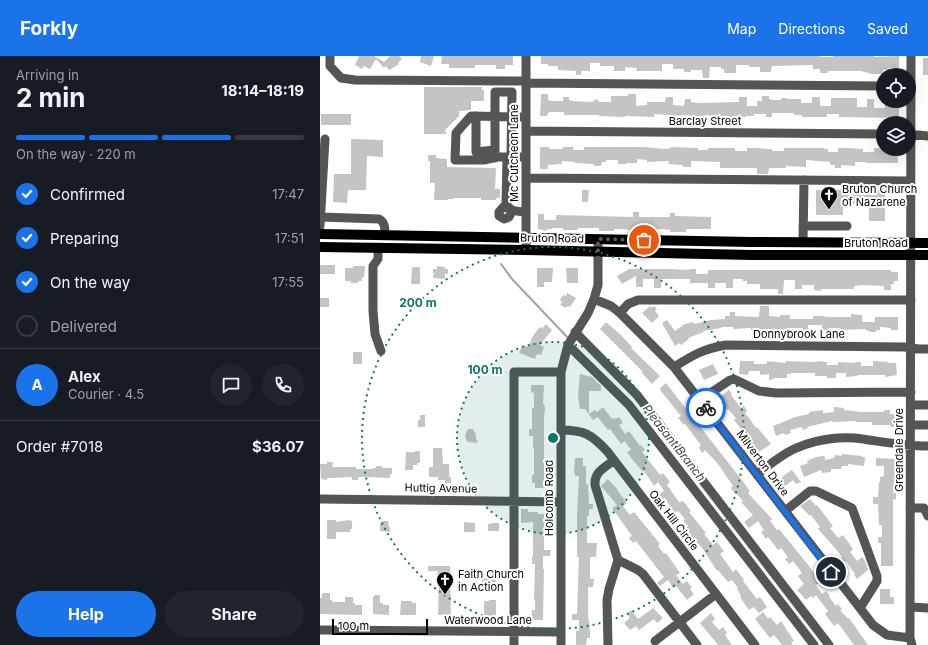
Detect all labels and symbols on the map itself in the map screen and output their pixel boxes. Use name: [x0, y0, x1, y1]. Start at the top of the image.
street label: Mc Cutcheon Lane: [507, 104, 521, 202]
street label: Barclay Street: [669, 114, 742, 128]
place label: Bruton Church of Nazarene: [842, 182, 917, 209]
church icon: Bruton Church of Nazarene: [819, 185, 839, 210]
pin: [627, 223, 661, 257]
street label: Bruton Road: [520, 230, 584, 246]
street label: Bruton Road: [844, 236, 908, 250]
text: 200 m: [399, 295, 437, 310]
street label: Donnybrook Lane: [753, 327, 845, 341]
text: 100 m: [467, 362, 503, 377]
courier: [686, 388, 726, 428]
water label: Pleasant Branch: [640, 401, 709, 484]
street label: Greendale Drive: [892, 408, 906, 492]
street label: Milverton Drive: [734, 427, 792, 499]
centre of rings: [546, 431, 560, 445]
street label: Holcomb Road: [542, 460, 556, 536]
street label: Huttig Avenue: [405, 480, 477, 496]
street label: Oak Hill Circle: [646, 487, 702, 553]
pin: [814, 555, 848, 589]
place label: Faith Church in Action: [458, 567, 524, 594]
church icon: Faith Church in Action: [435, 570, 455, 595]
street label: Waterwood Lane: [444, 613, 532, 627]
scale bar: [332, 617, 428, 636]

